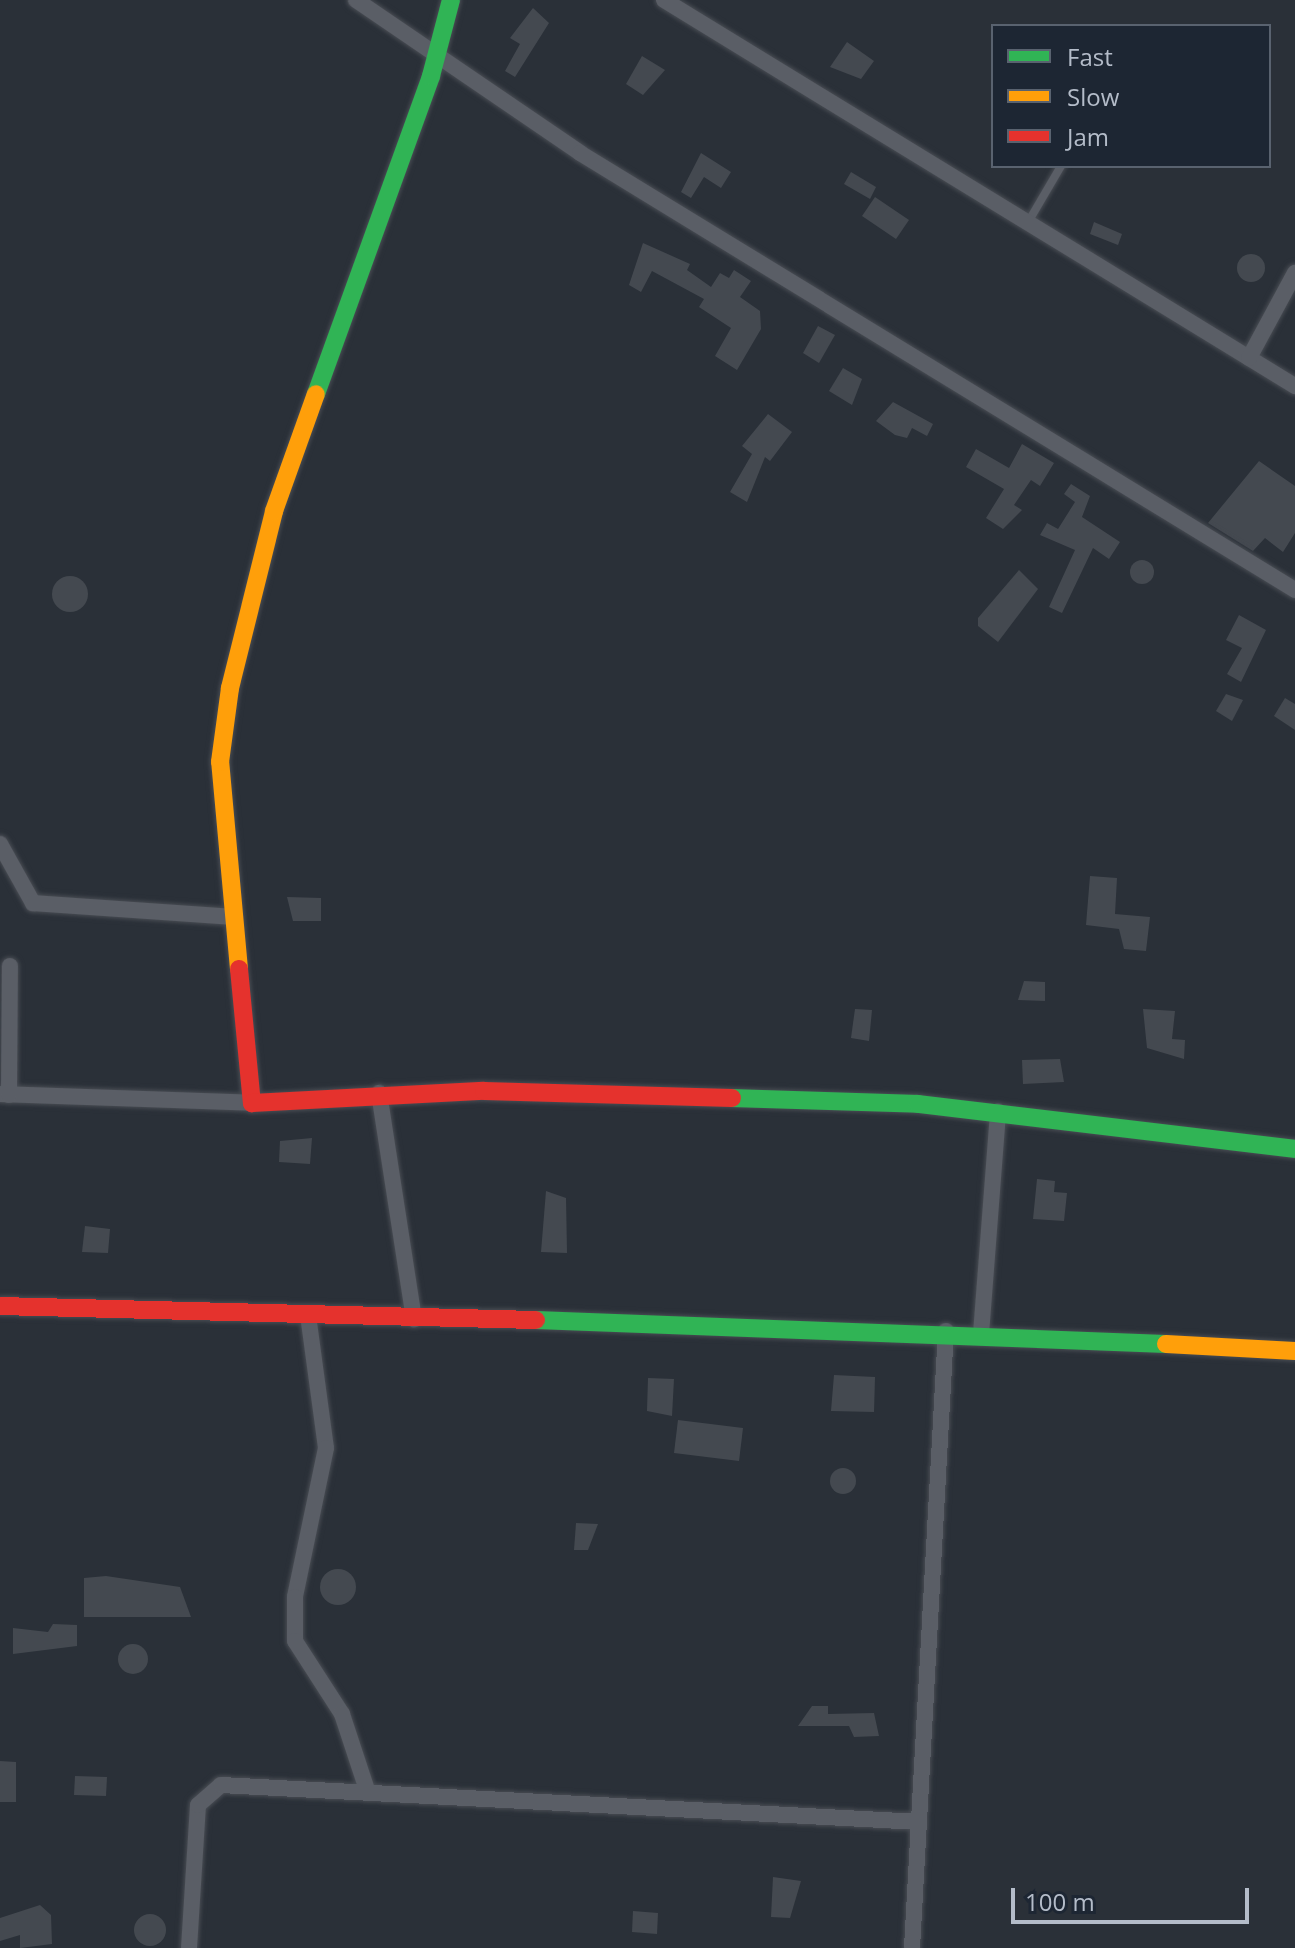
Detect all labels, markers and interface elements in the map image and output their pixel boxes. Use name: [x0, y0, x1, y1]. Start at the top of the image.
legend: [991, 24, 1271, 168]
text: Fast: [1067, 40, 1113, 73]
text: Slow: [1067, 80, 1119, 113]
text: Jam: [1067, 120, 1109, 153]
scale bar: [1015, 1872, 1253, 1922]
text: 100 m: [1025, 1885, 1095, 1918]

